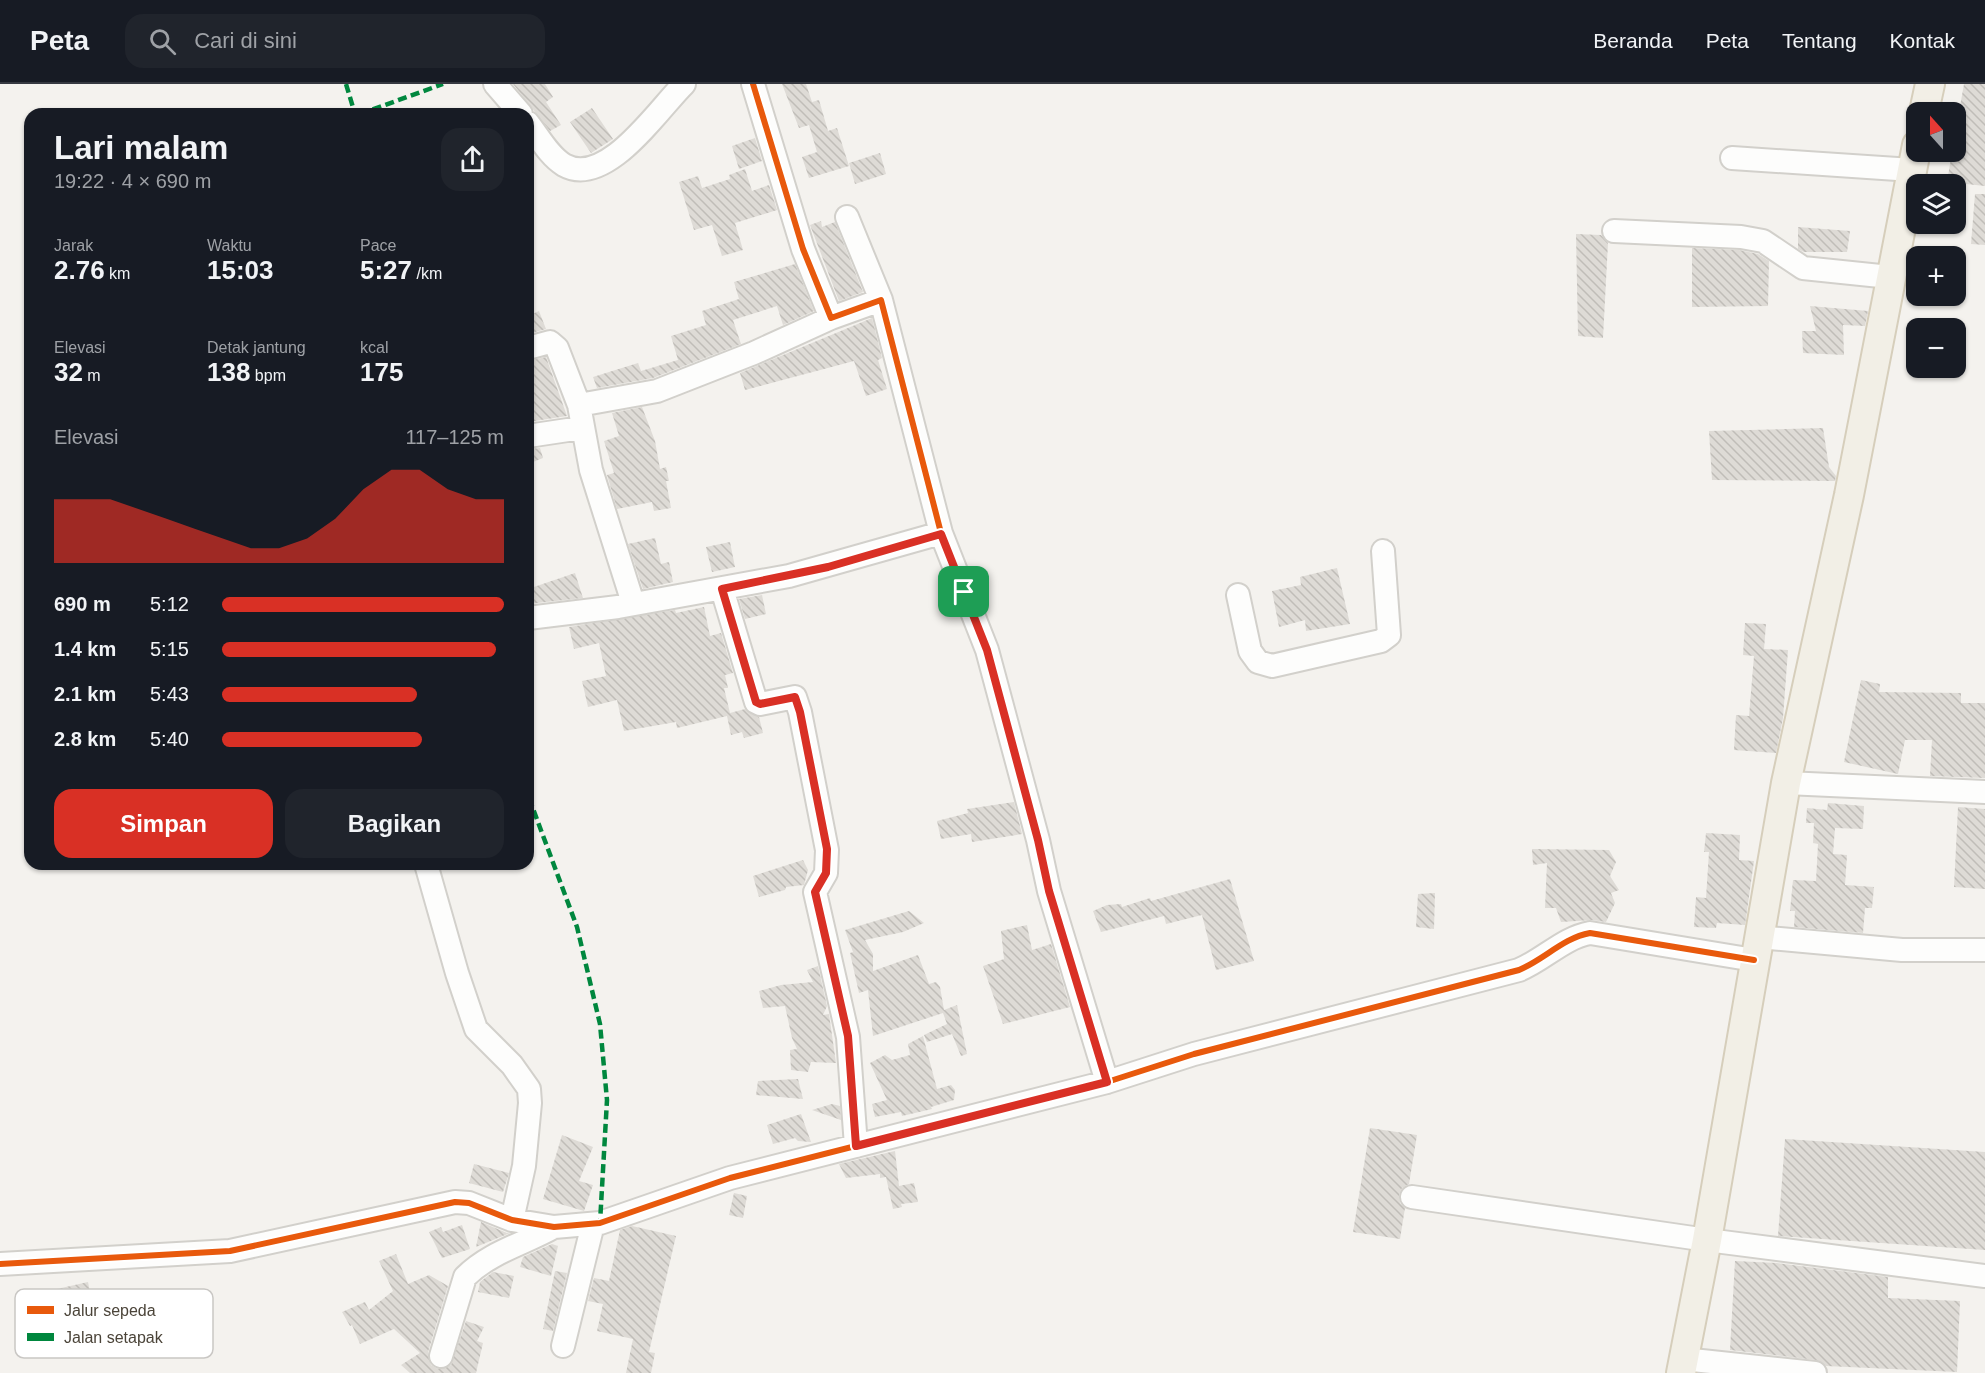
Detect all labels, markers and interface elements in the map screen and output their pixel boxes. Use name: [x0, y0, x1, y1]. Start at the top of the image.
search box: [125, 14, 545, 68]
text: Peta: [30, 25, 89, 56]
icon: search: [146, 25, 179, 58]
text: Cari di sini: [194, 28, 297, 53]
text: Beranda: [1593, 29, 1673, 52]
text: Peta: [1706, 29, 1749, 52]
text: Tentang: [1782, 29, 1857, 52]
text: Kontak: [1890, 29, 1955, 52]
north arrow: [1906, 102, 1966, 162]
map controls: [1906, 102, 1966, 378]
button: share: [441, 128, 504, 191]
text: Lari malam: [54, 129, 228, 166]
text: 19:22 · 4 × 690 m: [54, 170, 211, 192]
button: layers: [1906, 174, 1966, 234]
text: Jarak: [54, 237, 93, 254]
text: Waktu: [207, 237, 252, 254]
text: Pace: [360, 237, 396, 254]
button: +: [1906, 246, 1966, 306]
text: 2.76: [54, 255, 105, 285]
text: 15:03: [207, 255, 274, 285]
text: 5:27: [360, 255, 412, 285]
text: km: [105, 265, 130, 282]
text: /km: [412, 265, 442, 282]
button: −: [1906, 318, 1966, 378]
text: Elevasi: [54, 339, 106, 356]
text: Detak jantung: [207, 339, 306, 356]
text: kcal: [360, 339, 388, 356]
text: 32: [54, 357, 83, 387]
text: 138: [207, 357, 250, 387]
text: 175: [360, 357, 403, 387]
text: m: [83, 367, 101, 384]
text: bpm: [250, 367, 286, 384]
text: Elevasi: [54, 426, 118, 448]
text: 117–125 m: [405, 426, 504, 448]
pin: [938, 566, 989, 617]
icon: arrive: [947, 575, 980, 608]
text: 690 m: [54, 593, 111, 615]
text: 5:12: [150, 593, 189, 615]
text: 1.4 km: [54, 638, 116, 660]
text: 5:15: [150, 638, 189, 660]
text: 2.1 km: [54, 683, 116, 705]
text: 5:43: [150, 683, 189, 705]
text: 2.8 km: [54, 728, 116, 750]
text: 5:40: [150, 728, 189, 750]
button: Simpan: [54, 789, 273, 858]
button: Bagikan: [285, 789, 504, 858]
legend: [15, 1289, 213, 1358]
text: Jalur sepeda: [64, 1302, 156, 1319]
text: Jalan setapak: [64, 1329, 164, 1346]

